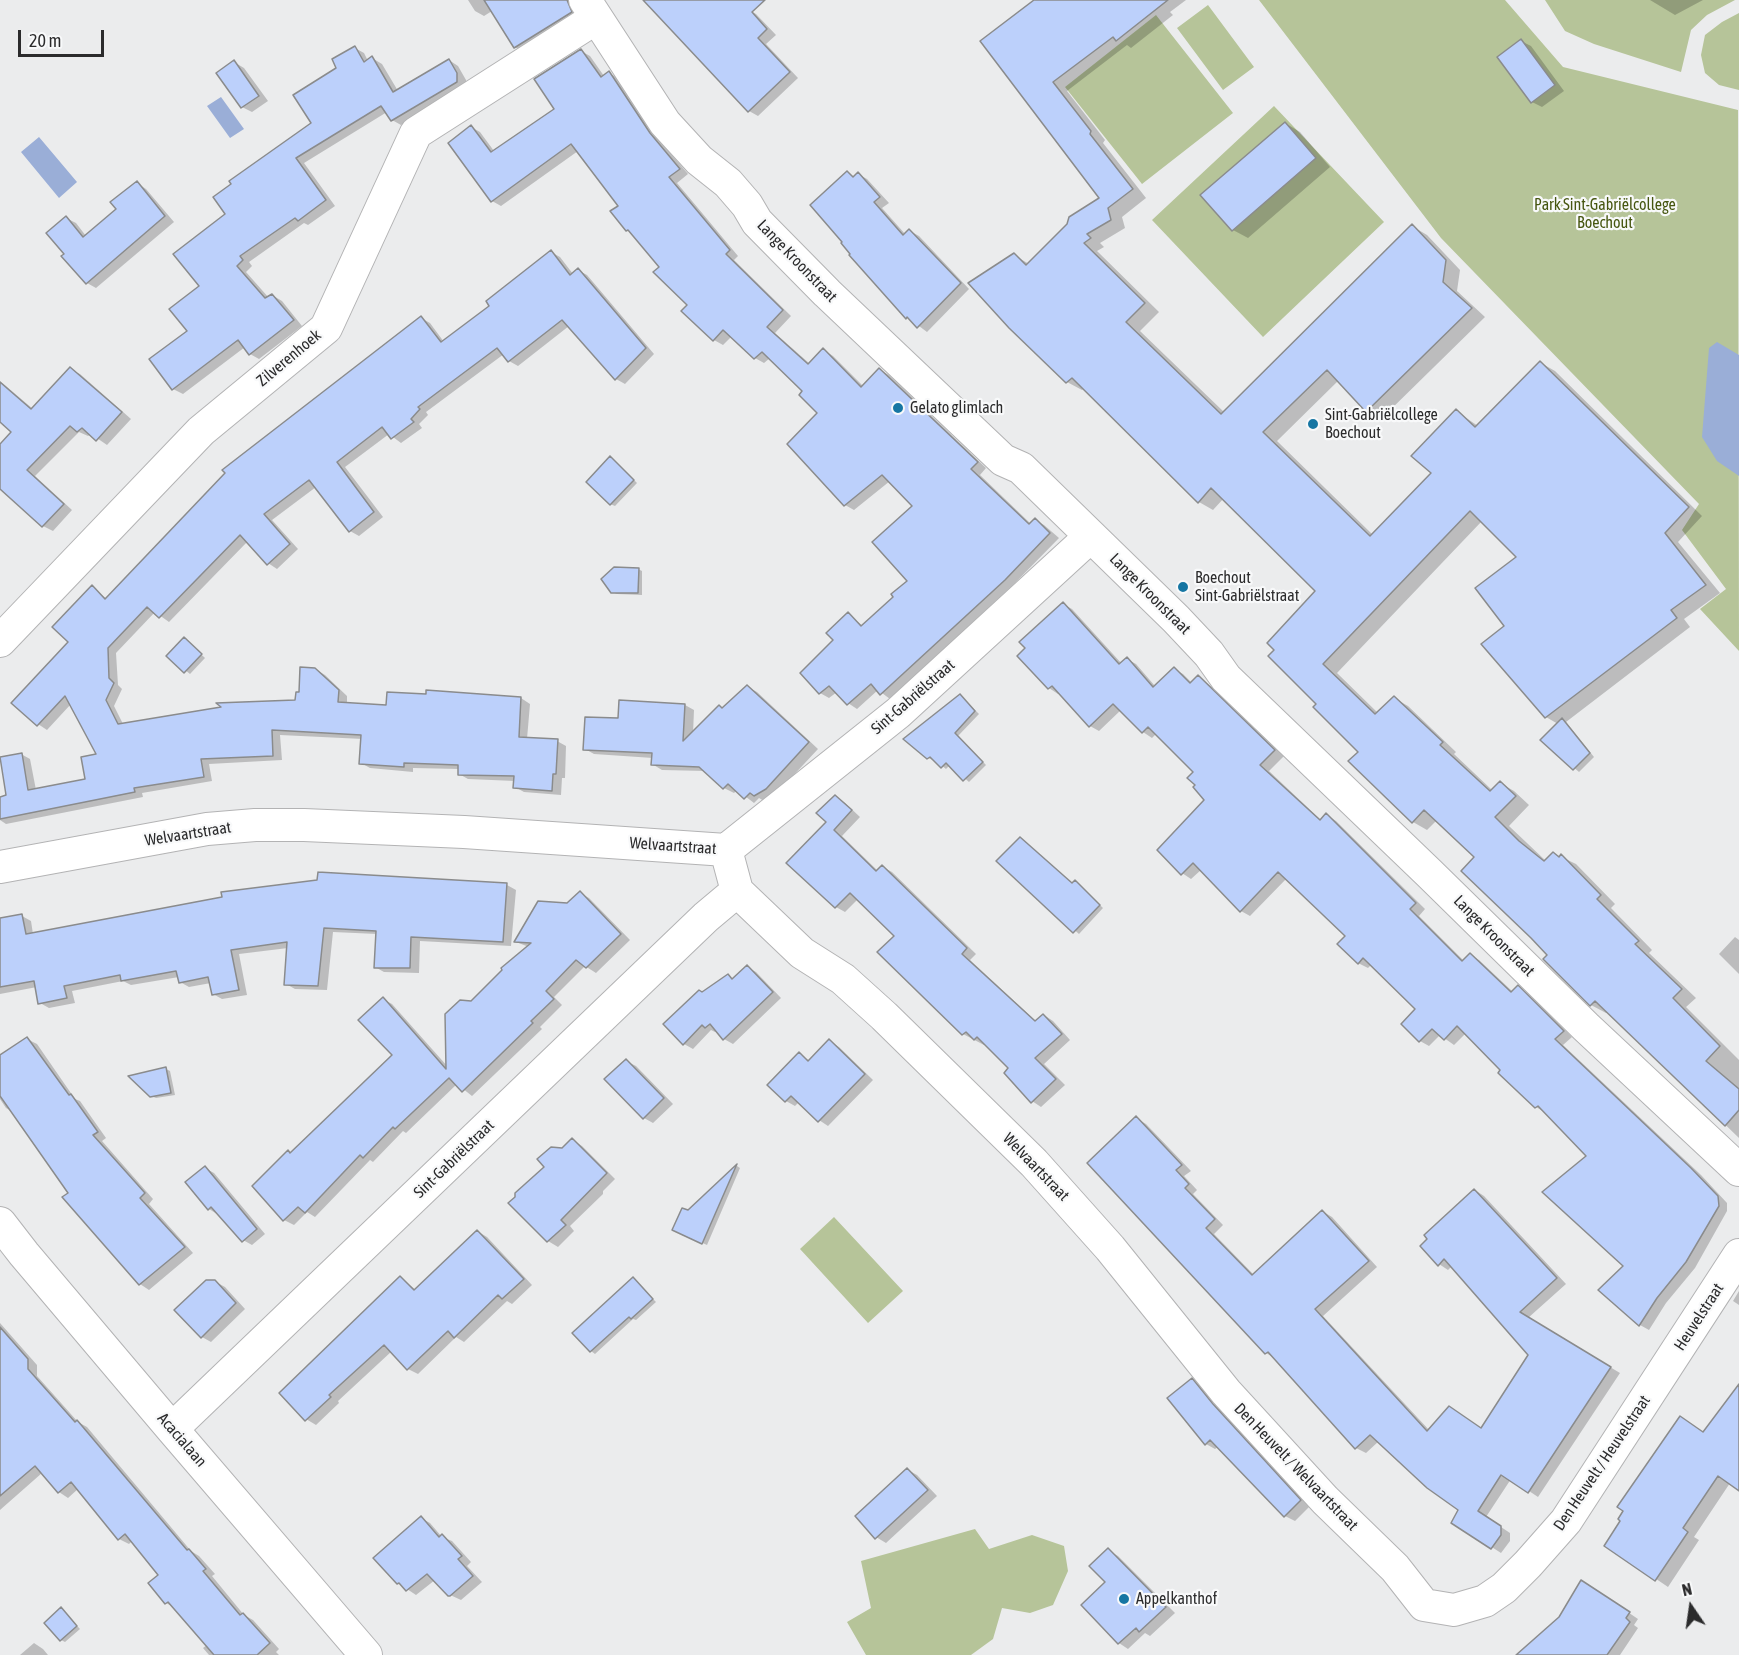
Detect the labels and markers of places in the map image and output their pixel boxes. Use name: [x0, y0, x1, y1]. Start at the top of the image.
place label: Gelato glimlach: [910, 398, 1003, 418]
marker: Gelato glimlach: [891, 401, 905, 415]
place label: Sint-Gabriëlcollege Boechout: [1325, 405, 1438, 443]
marker: Sint-Gabriëlcollege Boechout: [1306, 417, 1320, 431]
place label: Boechout Sint-Gabriëlstraat: [1195, 568, 1299, 606]
marker: Boechout Sint-Gabriëlstraat: [1176, 580, 1190, 594]
place label: Appelkanthof: [1136, 1589, 1217, 1609]
marker: Appelkanthof: [1117, 1592, 1131, 1606]

